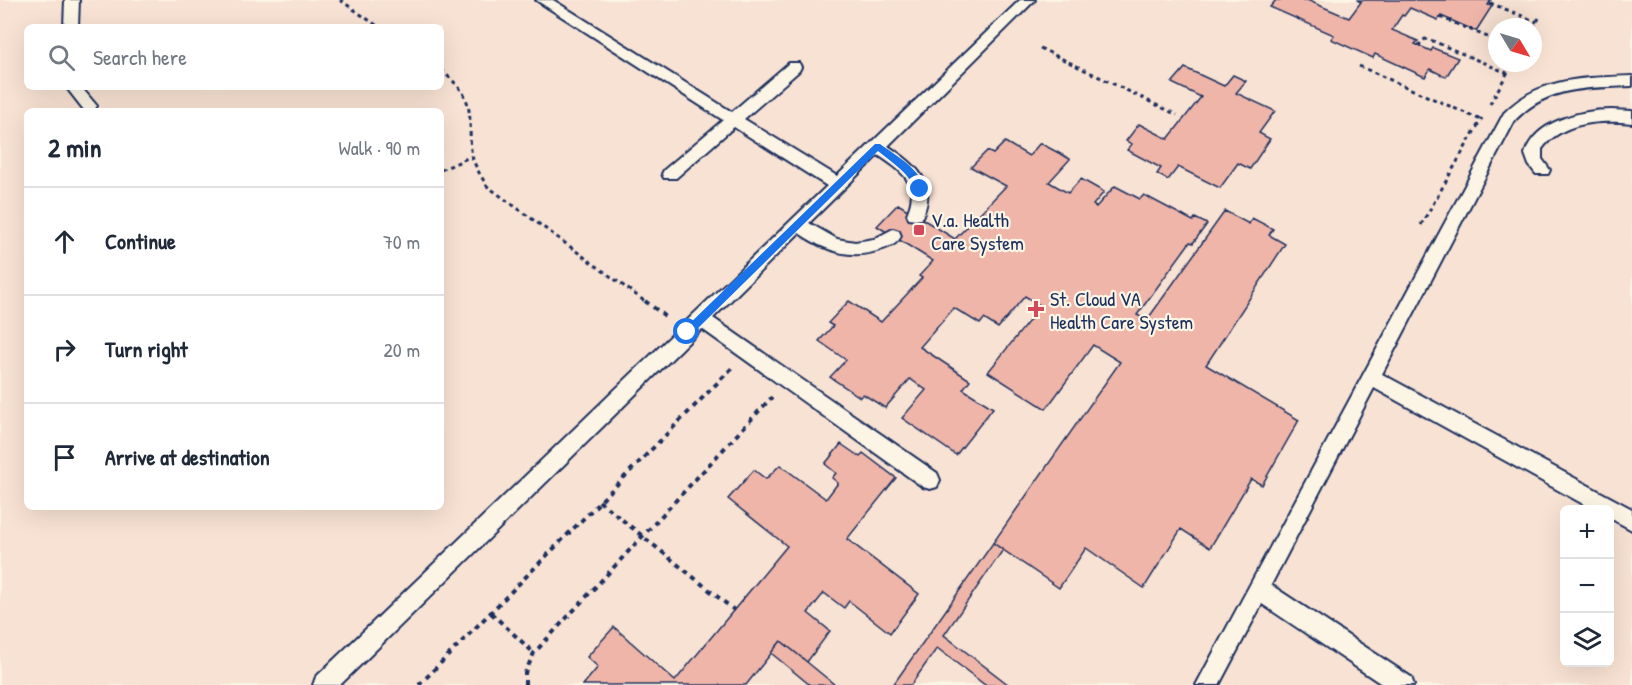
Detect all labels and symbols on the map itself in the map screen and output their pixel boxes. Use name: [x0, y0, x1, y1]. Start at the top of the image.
north arrow: [1488, 18, 1542, 72]
route end: [906, 175, 932, 201]
place label: V.a. Health Care System: [931, 206, 1024, 256]
marker: V.a. Health Care System: [912, 223, 926, 237]
place label: St. Cloud VA Health Care System: [1050, 285, 1193, 335]
marker: St. Cloud VA Health Care System: [1027, 300, 1045, 318]
route start: [673, 318, 699, 344]

